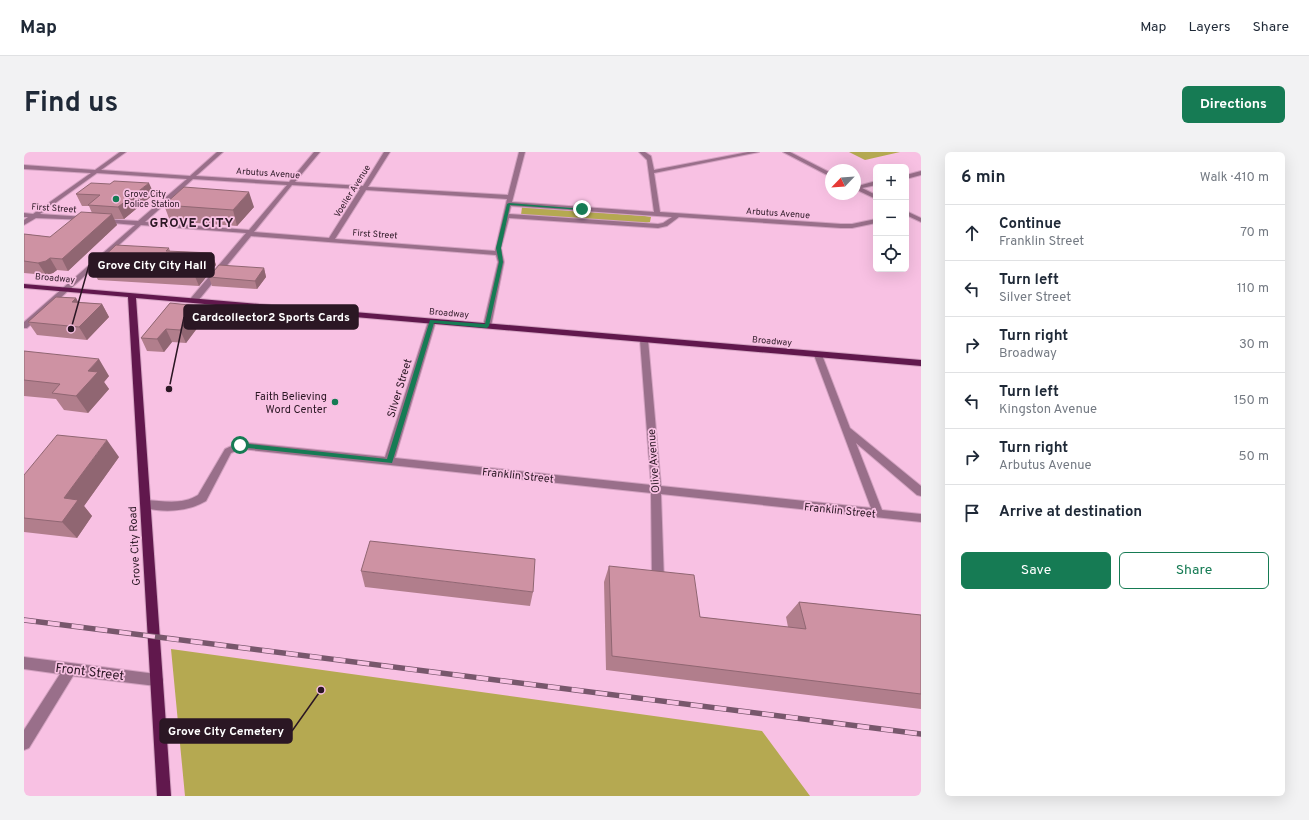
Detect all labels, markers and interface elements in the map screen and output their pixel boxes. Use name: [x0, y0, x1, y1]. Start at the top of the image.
text: Map: [20, 16, 57, 40]
text: Map: [1140, 19, 1166, 36]
text: Layers: [1188, 19, 1230, 36]
text: Share: [1252, 19, 1289, 36]
text: Find us: [24, 86, 118, 122]
button: Directions: [1182, 86, 1285, 123]
street label: Voeller Avenue: [332, 163, 373, 220]
north arrow: [825, 164, 861, 200]
map controls: [873, 164, 909, 272]
button: +: [873, 164, 909, 200]
street label: Arbutus Avenue: [236, 166, 300, 181]
text: 6 min: [961, 167, 1005, 189]
text: Walk · 410 m: [1200, 170, 1269, 186]
place label: Grove City Police Station: [124, 189, 180, 210]
marker: Grove City Police Station: [111, 194, 121, 204]
route end: [573, 200, 591, 218]
button: −: [873, 200, 909, 236]
street label: First Street: [31, 201, 77, 216]
street label: Arbutus Avenue: [746, 206, 810, 221]
text: Continue: [999, 215, 1061, 234]
district label: GROVE CITY: [150, 216, 234, 232]
icon: ahead: [961, 222, 983, 244]
text: 70 m: [1240, 225, 1269, 241]
street label: First Street: [352, 227, 398, 242]
text: Franklin Street: [999, 234, 1084, 250]
button: locate: [873, 236, 909, 272]
callout: Grove City City Hall: [89, 253, 214, 277]
text: Grove City City Hall: [98, 258, 206, 274]
street label: Broadway: [35, 271, 76, 286]
text: Turn left: [999, 271, 1059, 290]
icon: left: [961, 278, 983, 300]
text: 110 m: [1237, 281, 1269, 297]
text: Silver Street: [999, 290, 1071, 306]
callout: Cardcollector2 Sports Cards: [184, 305, 358, 329]
street label: Broadway: [429, 306, 470, 321]
text: Cardcollector2 Sports Cards: [192, 310, 350, 326]
text: Turn right: [999, 327, 1068, 346]
street label: Broadway: [752, 334, 793, 349]
icon: right: [961, 334, 983, 356]
text: 30 m: [1239, 337, 1269, 353]
text: Broadway: [999, 346, 1057, 362]
street label: Silver Street: [384, 357, 416, 420]
text: Turn left: [999, 383, 1059, 402]
place label: Faith Believing Word Center: [255, 390, 328, 417]
icon: left: [961, 390, 983, 412]
text: 150 m: [1234, 393, 1269, 409]
marker: Faith Believing Word Center: [330, 397, 340, 407]
text: Kingston Avenue: [999, 402, 1097, 418]
street label: Olive Avenue: [645, 428, 663, 493]
route start: [231, 436, 249, 454]
text: Turn right: [999, 439, 1068, 458]
icon: right: [961, 446, 983, 468]
text: 50 m: [1239, 449, 1269, 465]
text: Arbutus Avenue: [999, 458, 1091, 474]
street label: Franklin Street: [481, 465, 554, 487]
street label: Franklin Street: [803, 500, 876, 522]
icon: arrive: [961, 502, 983, 524]
text: Arrive at destination: [999, 503, 1142, 522]
street label: Grove City Road: [126, 506, 144, 586]
button: Save: [961, 552, 1111, 589]
button: Share: [1119, 552, 1269, 589]
street label: Front Street: [54, 661, 125, 685]
callout: Grove City Cemetery: [160, 719, 292, 743]
text: Grove City Cemetery: [168, 724, 284, 740]

